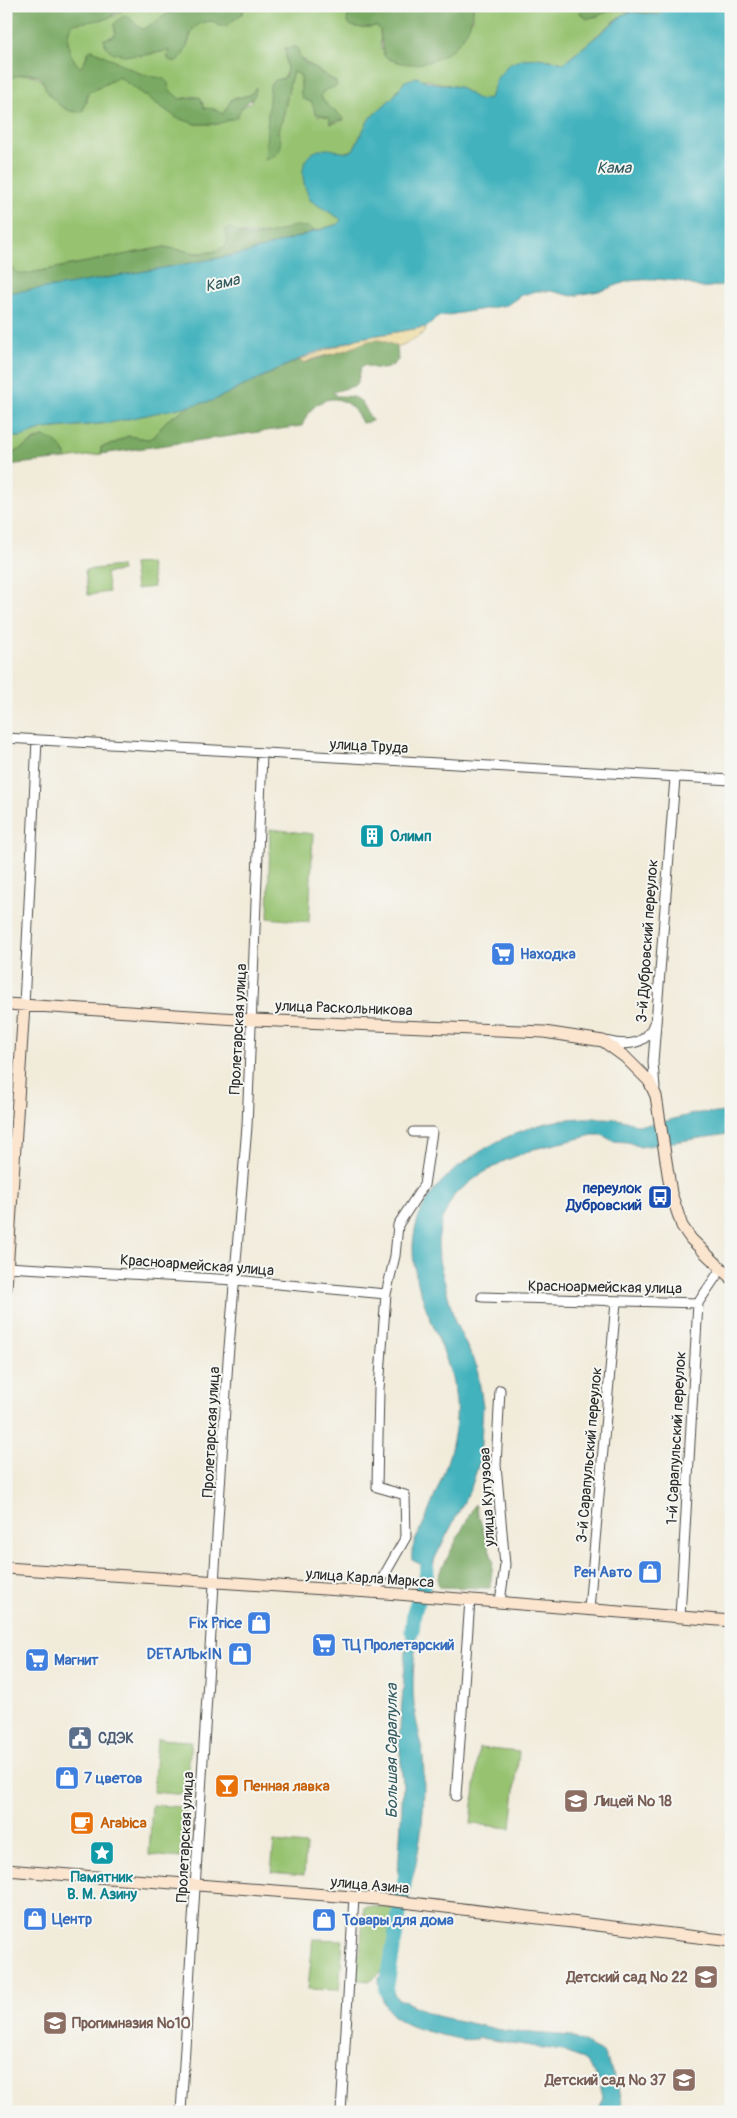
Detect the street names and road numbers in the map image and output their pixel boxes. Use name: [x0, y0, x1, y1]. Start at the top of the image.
street label: улица Труда: [328, 735, 409, 758]
street label: 3-й Дубровский переулок: [632, 858, 663, 1023]
street label: Пролетарская улица: [226, 963, 251, 1095]
street label: улица Раскольникова: [274, 997, 413, 1020]
street label: Красноармейская улица: [119, 1251, 275, 1280]
street label: Красноармейская улица: [528, 1277, 682, 1298]
street label: 1-й Сарапульский переулок: [662, 1350, 691, 1525]
street label: Пролетарская улица: [199, 1366, 224, 1498]
street label: 3-й Сарапульский переулок: [572, 1366, 607, 1544]
street label: улица Кутузова: [475, 1447, 500, 1548]
street label: улица Карла Маркса: [304, 1564, 435, 1592]
street label: Пролетарская улица: [173, 1771, 198, 1903]
street label: улица Азина: [329, 1873, 410, 1898]

